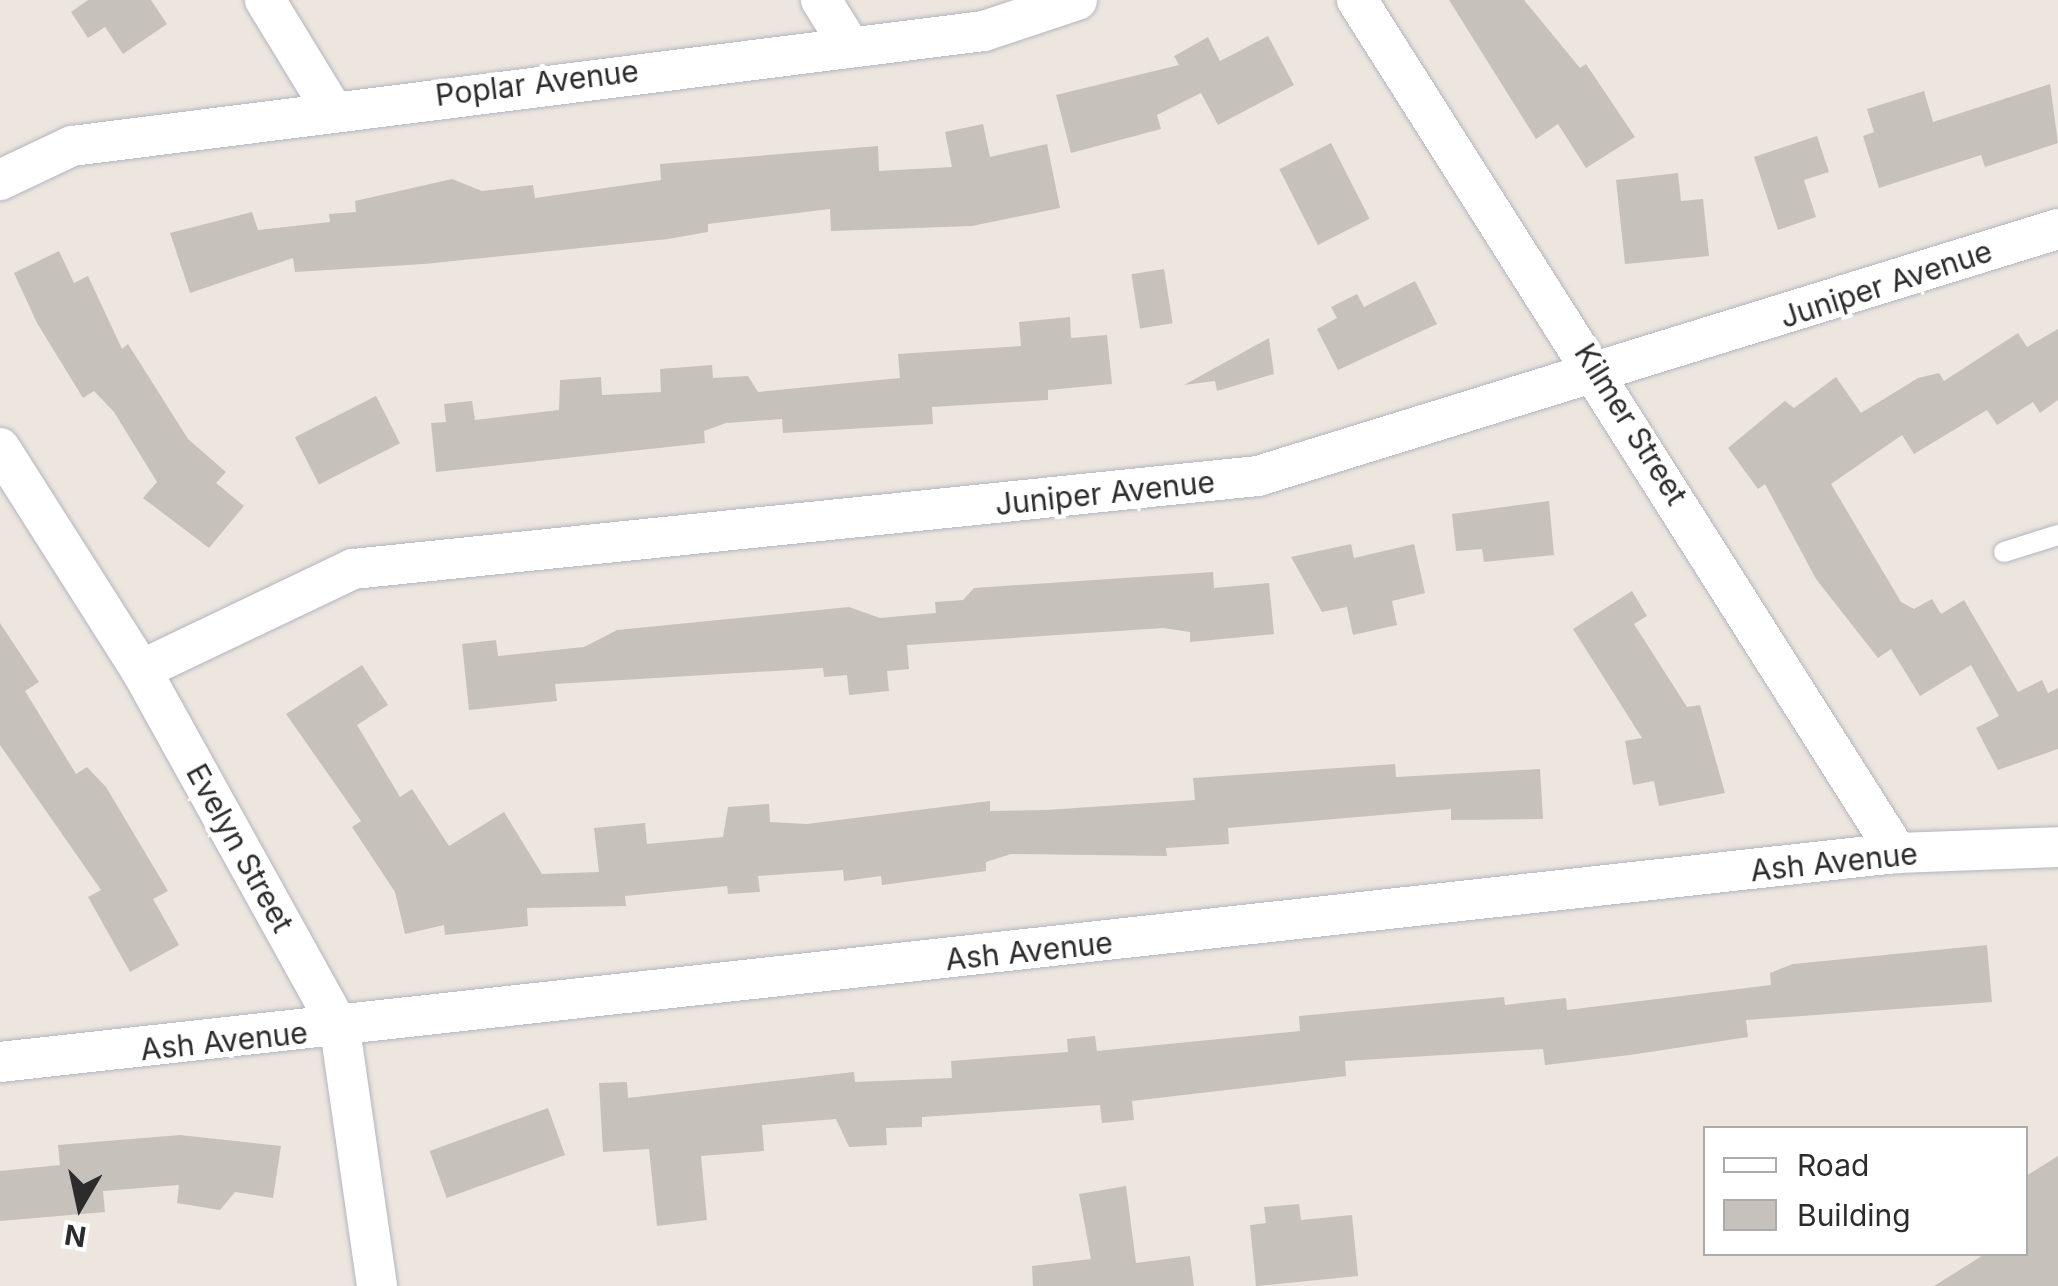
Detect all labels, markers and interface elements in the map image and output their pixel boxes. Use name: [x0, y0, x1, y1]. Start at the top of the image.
street label: Poplar Avenue: [433, 53, 641, 113]
street label: Juniper Avenue: [1775, 233, 1997, 335]
street label: Kilmer Street: [1567, 337, 1695, 511]
street label: Juniper Avenue: [993, 464, 1217, 522]
street label: Evelyn Street: [179, 758, 301, 938]
street label: Ash Avenue: [1749, 835, 1919, 889]
street label: Ash Avenue: [944, 924, 1114, 978]
street label: Ash Avenue: [139, 1014, 309, 1068]
legend: [1703, 1126, 2028, 1256]
text: Road: [1797, 1147, 1869, 1183]
north arrow: [30, 1156, 130, 1256]
text: Building: [1797, 1197, 1911, 1233]
text: N: [62, 1217, 89, 1254]

